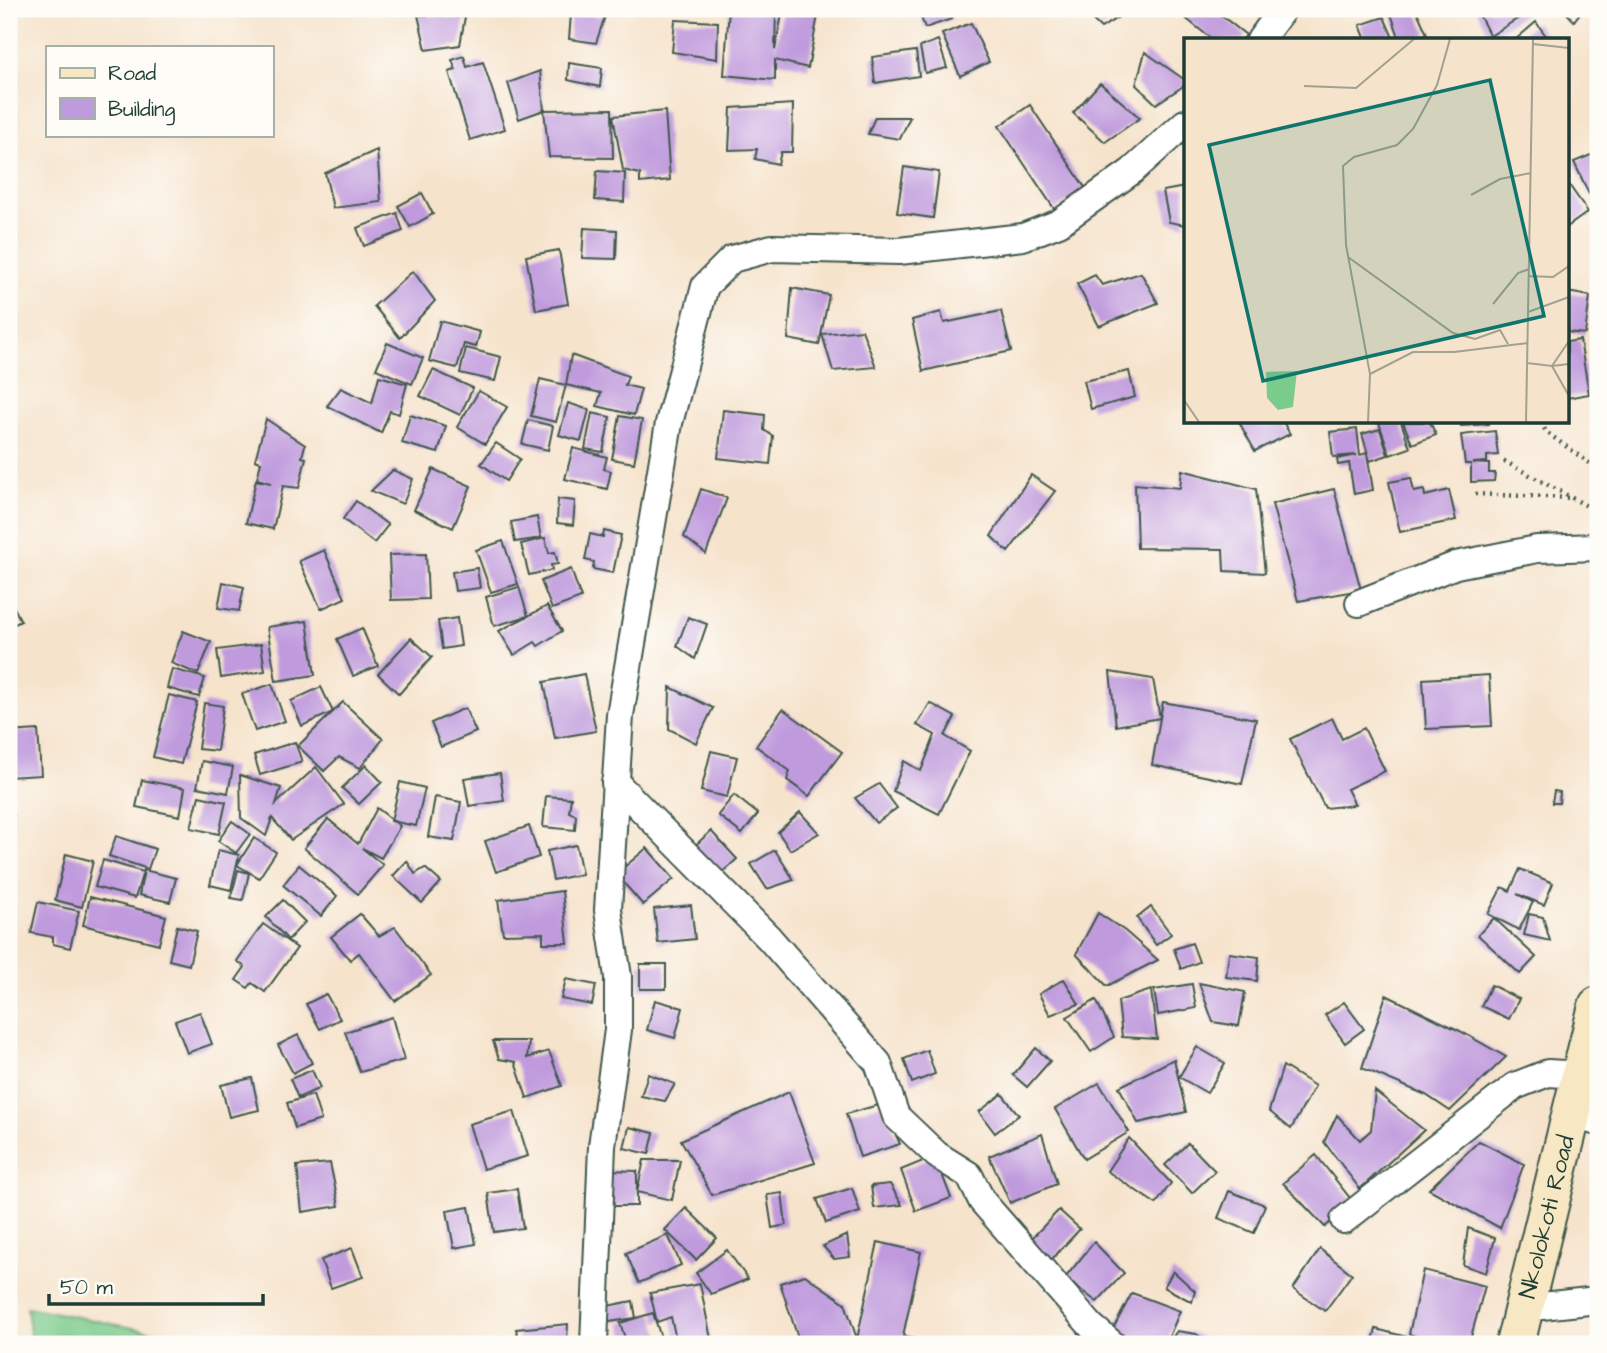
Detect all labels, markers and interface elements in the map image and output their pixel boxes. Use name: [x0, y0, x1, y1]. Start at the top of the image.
inset map: [1184, 38, 1568, 424]
legend: [46, 46, 273, 136]
text: Road: [108, 59, 156, 88]
text: Building: [108, 95, 176, 126]
street label: Nkolokoti Road: [1511, 1132, 1584, 1302]
scale bar: [49, 1262, 262, 1306]
text: 50 m: [60, 1273, 114, 1302]

